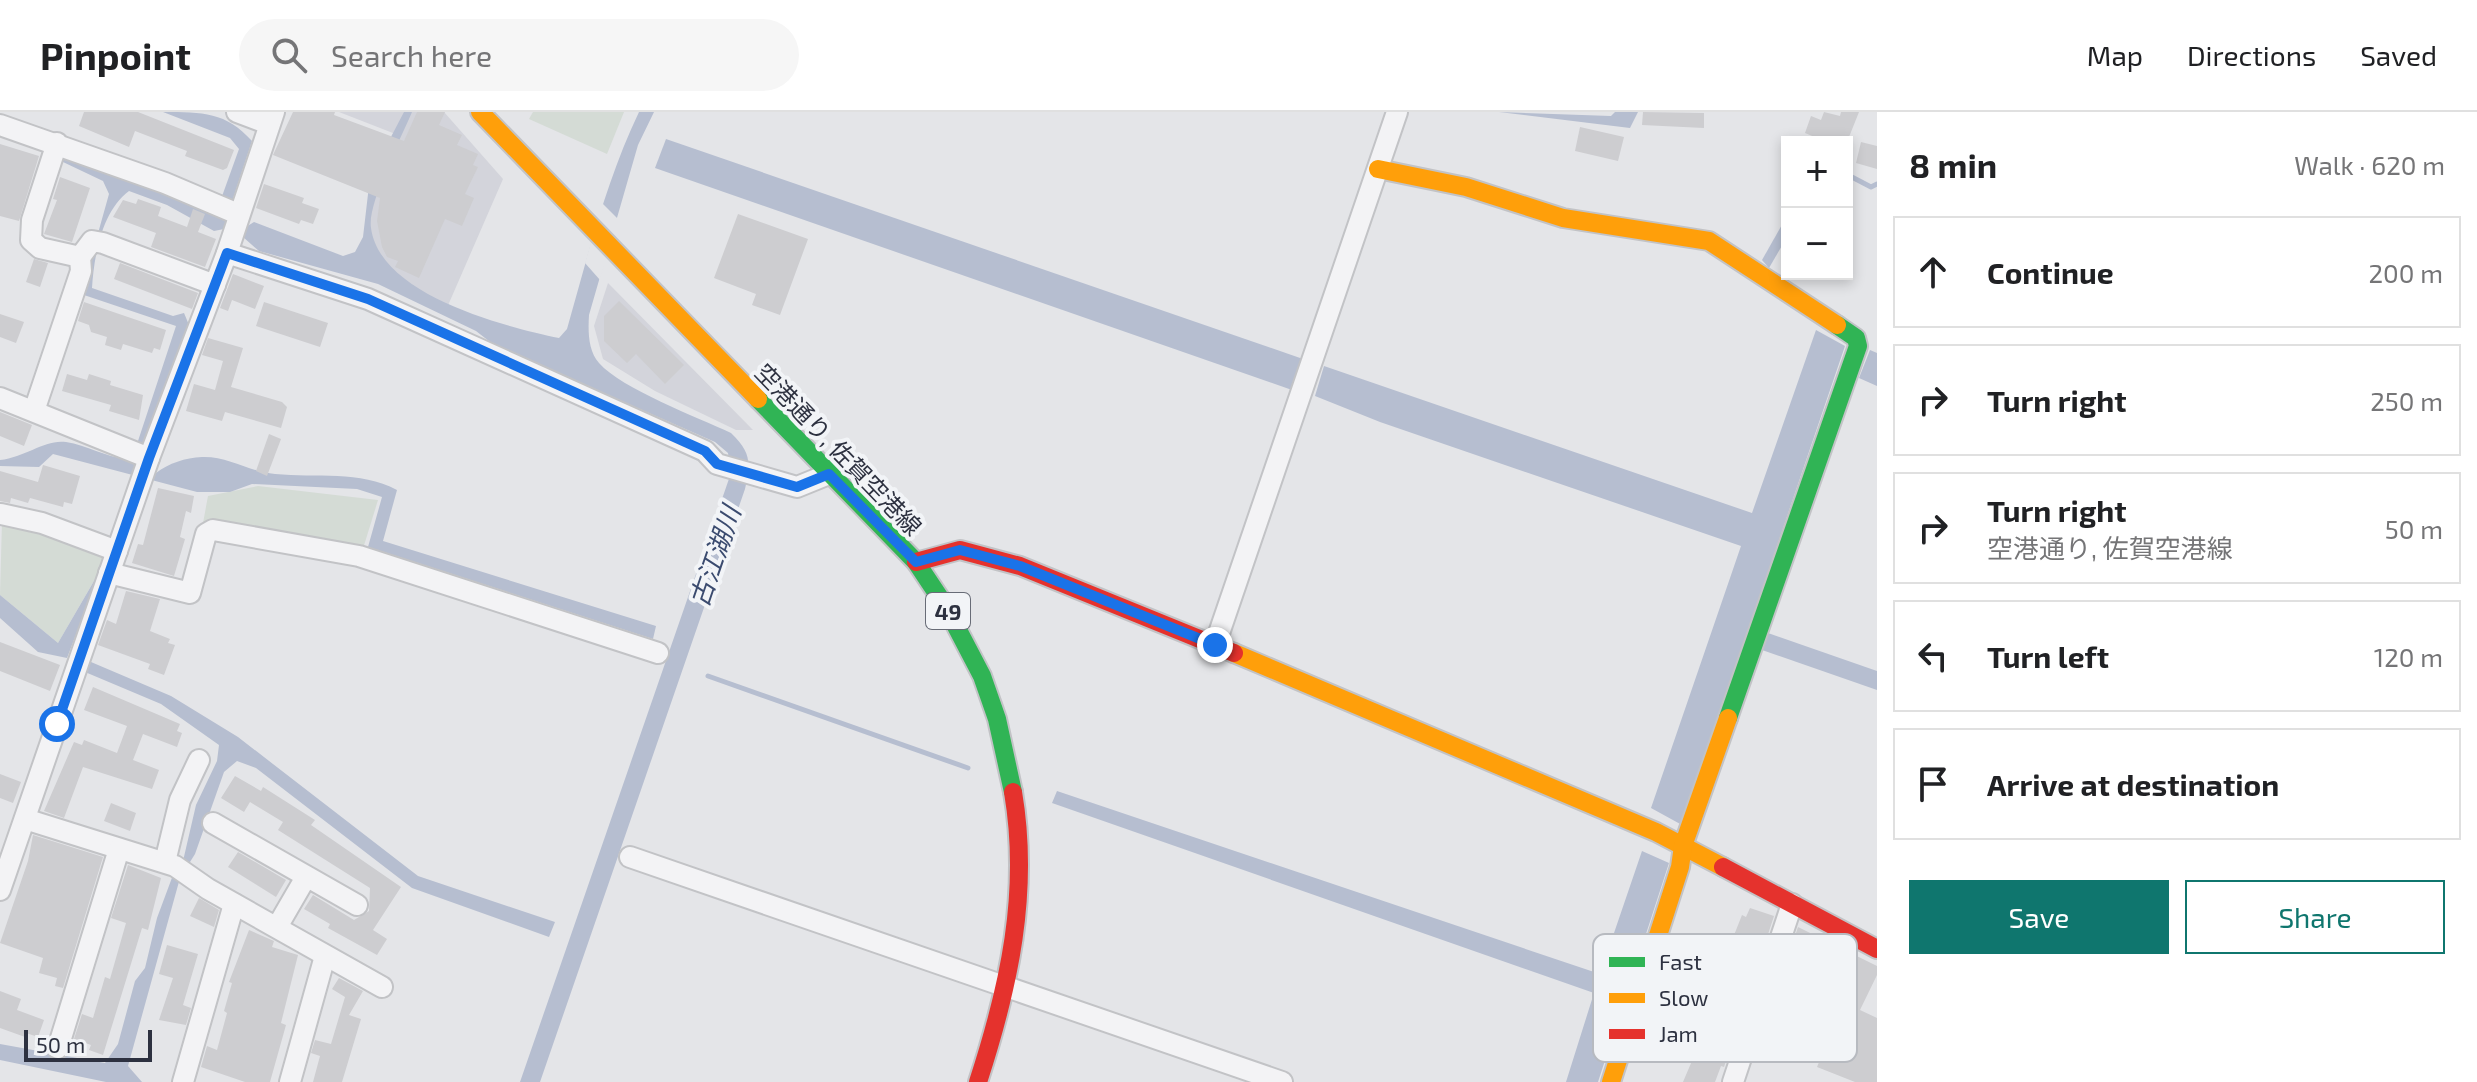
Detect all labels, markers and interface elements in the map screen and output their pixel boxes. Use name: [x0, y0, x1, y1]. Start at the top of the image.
search box: [239, 19, 799, 91]
text: Pinpoint: [40, 32, 191, 78]
icon: search: [267, 33, 311, 77]
text: Search here: [331, 37, 492, 73]
text: Map: [2087, 38, 2143, 72]
text: Directions: [2187, 38, 2316, 72]
text: Saved: [2360, 38, 2437, 72]
map controls: [1781, 136, 1853, 280]
button: +: [1781, 136, 1853, 208]
text: 8 min: [1909, 144, 1997, 185]
text: Walk · 620 m: [2294, 149, 2445, 180]
button: −: [1781, 208, 1853, 280]
icon: ahead: [1911, 250, 1955, 294]
text: Continue: [1987, 254, 2114, 290]
text: 200 m: [2368, 257, 2443, 288]
street label: 空港通り, 佐賀空港線: [750, 357, 928, 541]
icon: right: [1911, 378, 1955, 422]
text: Turn right: [1987, 382, 2127, 418]
text: 250 m: [2370, 385, 2443, 416]
text: Turn right: [1987, 492, 2127, 528]
water label: 古江湖川: [682, 499, 747, 610]
icon: right: [1911, 506, 1955, 550]
text: 50 m: [2385, 513, 2443, 544]
text: 空港通り, 佐賀空港線: [1987, 532, 2233, 563]
road number: 49: [926, 593, 970, 629]
route end: [1197, 627, 1233, 663]
icon: left: [1911, 634, 1955, 678]
text: Turn left: [1987, 638, 2109, 674]
text: 120 m: [2374, 641, 2443, 672]
route start: [39, 706, 75, 742]
icon: arrive: [1911, 762, 1955, 806]
text: Arrive at destination: [1987, 766, 2279, 802]
button: Save: [1909, 880, 2169, 954]
button: Share: [2185, 880, 2445, 954]
legend: [1593, 934, 1857, 1062]
text: Fast: [1659, 948, 1702, 974]
text: Slow: [1659, 984, 1708, 1010]
text: Jam: [1659, 1020, 1698, 1046]
scale bar: [24, 1026, 152, 1062]
text: 50 m: [36, 1031, 85, 1057]

